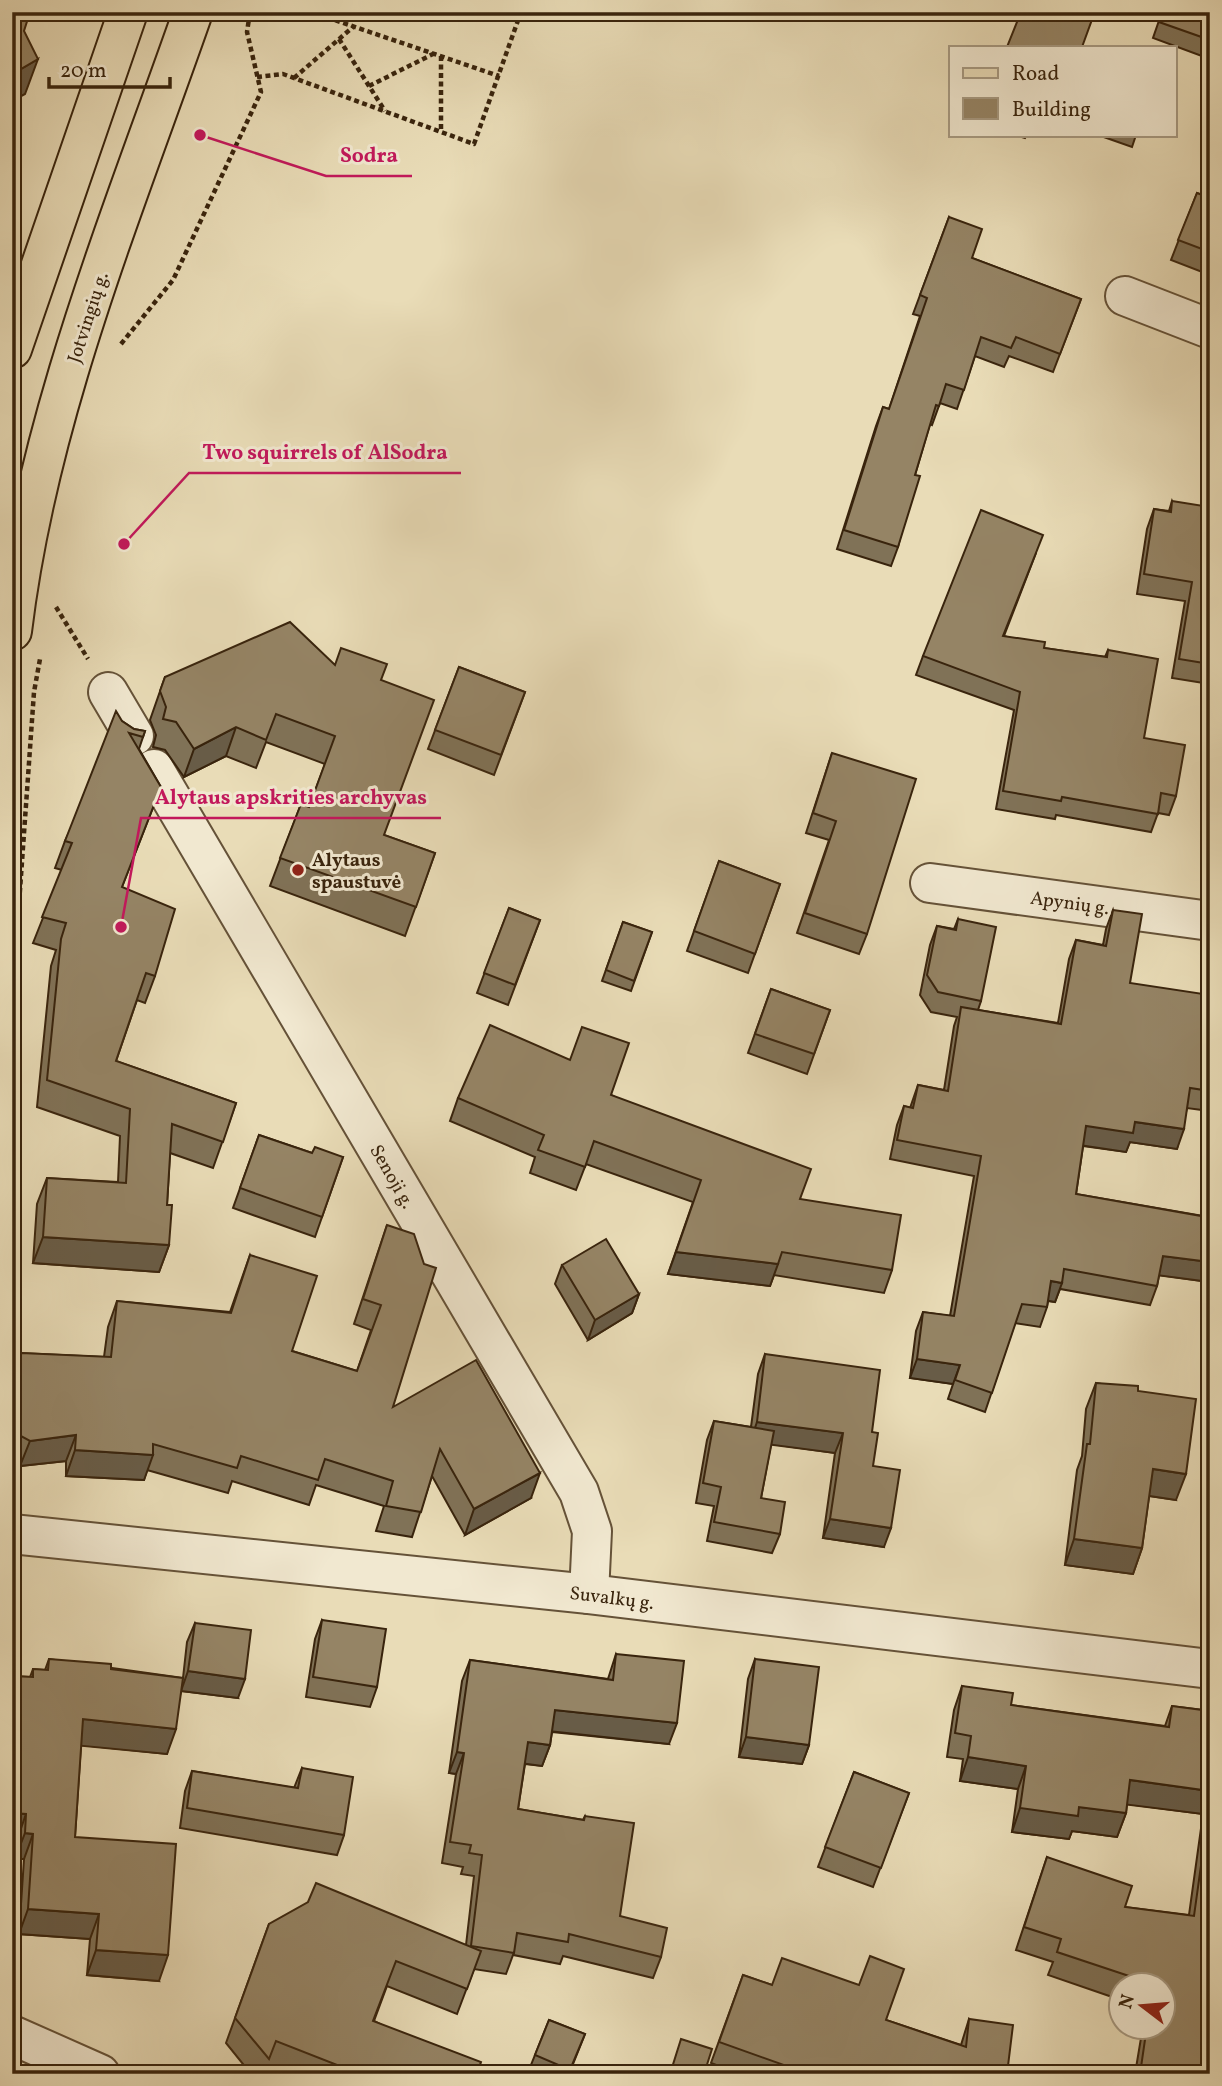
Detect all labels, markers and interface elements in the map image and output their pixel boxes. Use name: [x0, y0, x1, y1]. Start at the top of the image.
scale bar: [49, 46, 170, 90]
legend: [949, 46, 1176, 136]
text: 20 m: [60, 57, 106, 86]
text: Road: [1012, 60, 1059, 89]
text: Building: [1012, 96, 1091, 125]
callout: Sodra: [326, 134, 412, 176]
text: Sodra: [340, 142, 398, 171]
street label: Jotvingių g.: [62, 269, 116, 366]
callout: Two squirrels of AlSodra: [189, 431, 461, 473]
text: Two squirrels of AlSodra: [202, 439, 448, 468]
callout: Alytaus apskrities archyvas: [141, 776, 441, 818]
text: Alytaus apskrities archyvas: [155, 784, 427, 813]
place label: Alytaus spaustuvė: [312, 848, 401, 896]
marker: Alytaus spaustuvė: [290, 862, 306, 878]
street label: Apynių g.: [1029, 886, 1111, 922]
street label: Senoji g.: [362, 1140, 420, 1214]
street label: Suvalkų g.: [568, 1581, 655, 1617]
north arrow: [1106, 1970, 1176, 2040]
text: N: [1113, 1991, 1142, 2012]

